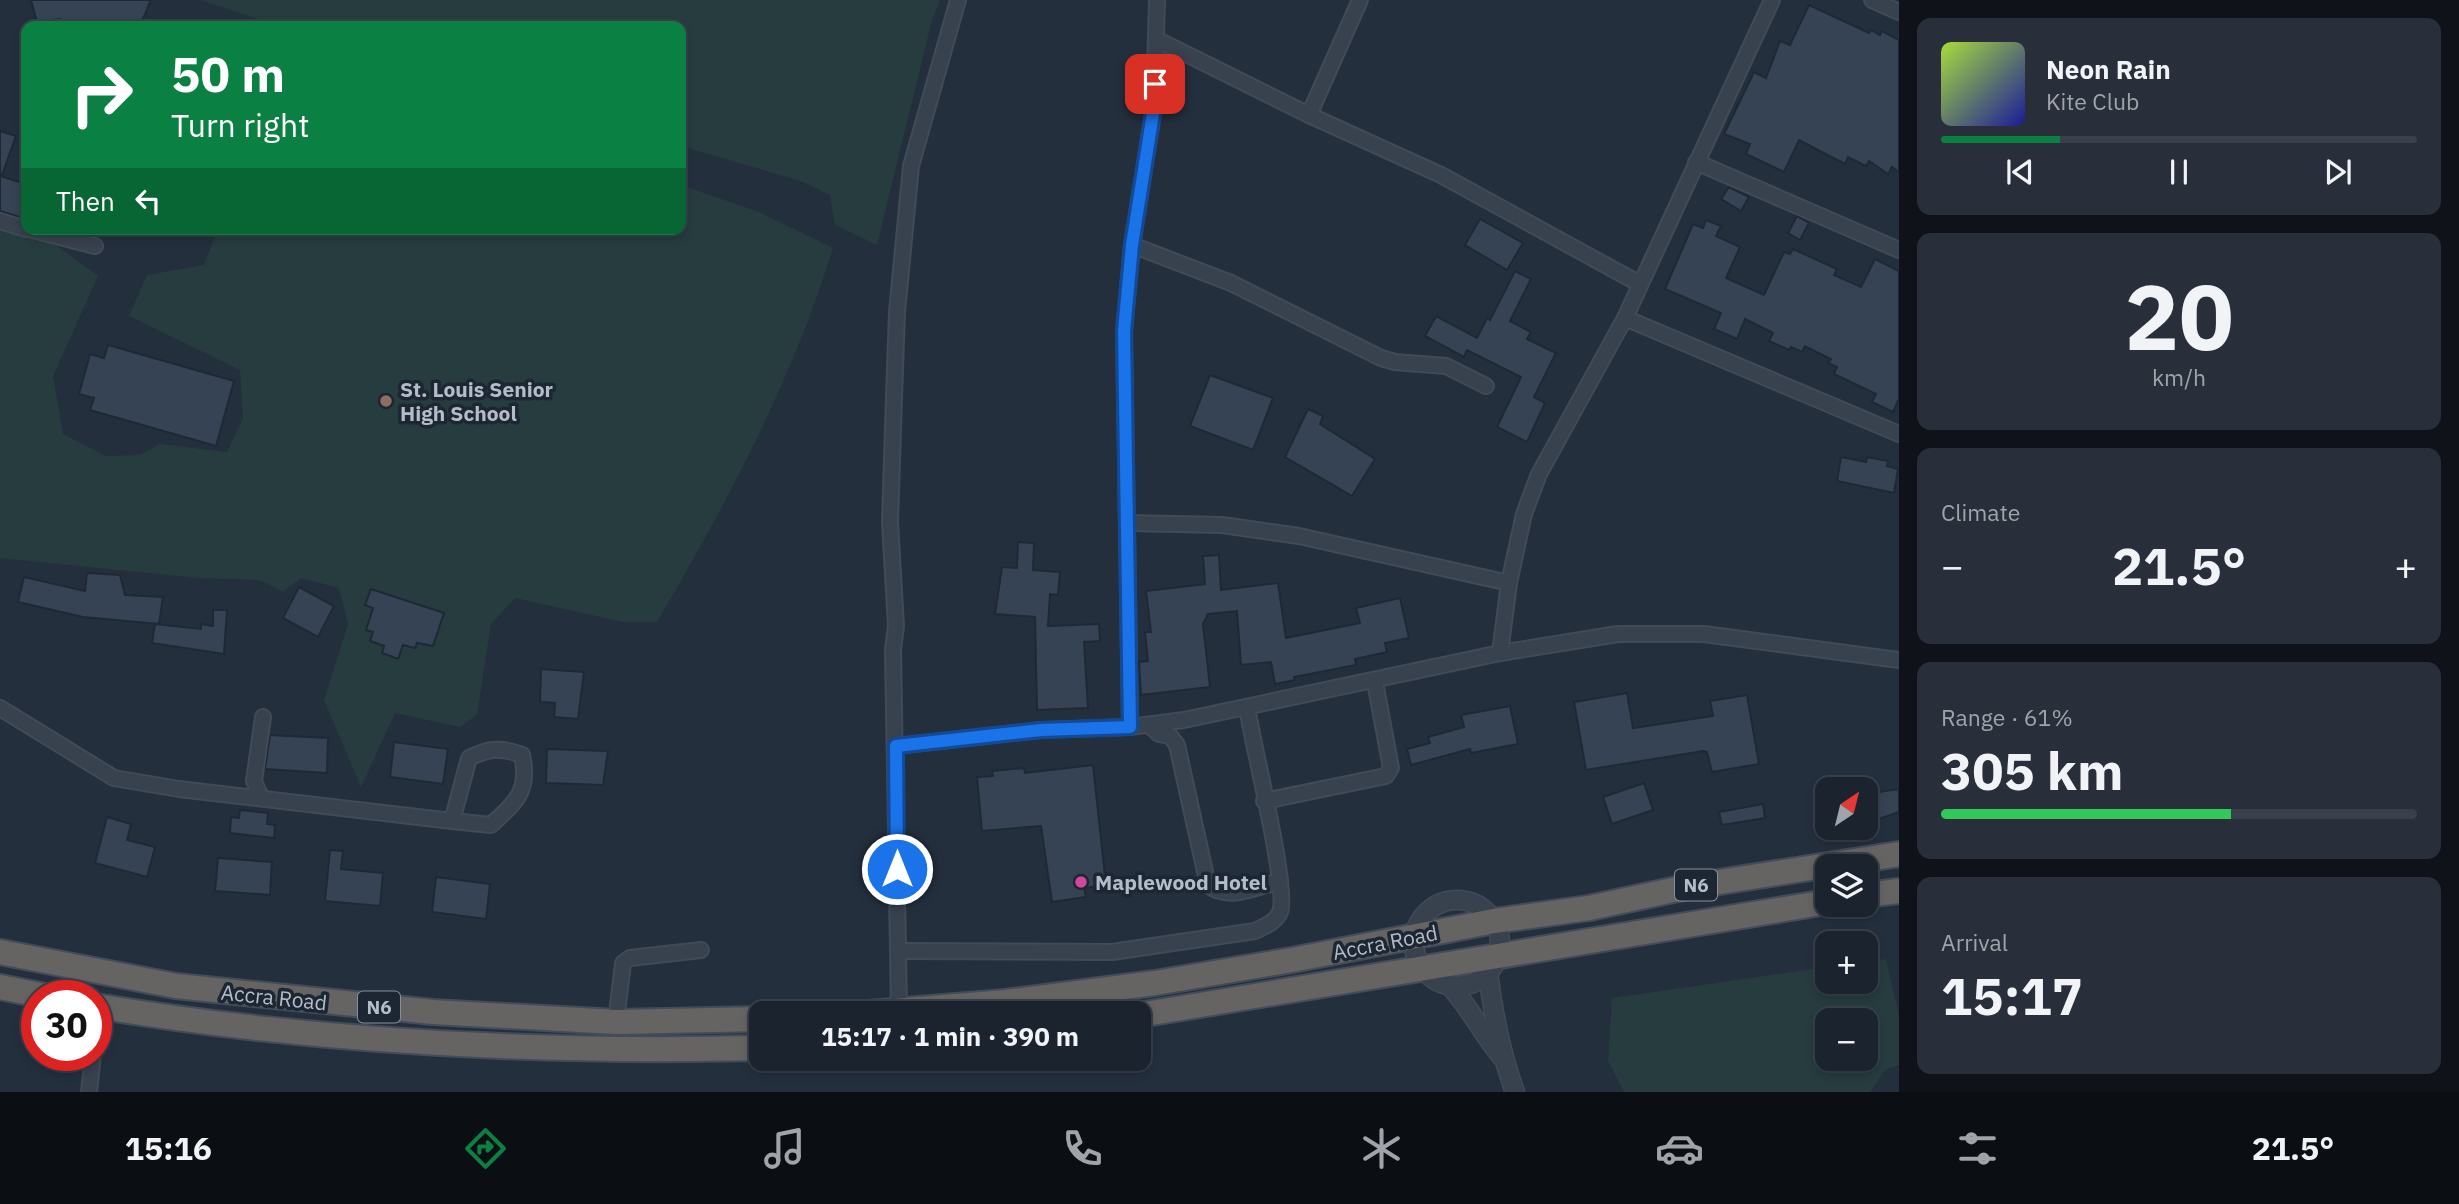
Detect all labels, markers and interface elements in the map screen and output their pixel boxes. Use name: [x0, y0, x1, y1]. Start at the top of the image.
text: 50 m: [171, 42, 285, 105]
icon: right: [56, 49, 147, 140]
text: Neon Rain: [2046, 52, 2171, 86]
pin: [1125, 54, 1185, 114]
icon: arrive: [1136, 65, 1174, 103]
text: Kite Club: [2046, 86, 2139, 116]
text: Turn right: [171, 104, 309, 146]
icon: previous: [2001, 153, 2039, 191]
icon: pause: [2160, 153, 2198, 191]
icon: next: [2319, 153, 2357, 191]
icon: left: [129, 182, 167, 220]
text: Then: [56, 184, 115, 218]
text: 20: [2124, 257, 2234, 375]
text: km/h: [2152, 362, 2206, 392]
place label: St. Louis Senior High School: [400, 375, 554, 427]
marker: St. Louis Senior High School: [378, 393, 394, 409]
text: Climate: [1941, 497, 2020, 527]
text: 21.5°: [2112, 532, 2246, 599]
text: −: [1941, 541, 1964, 590]
text: +: [2394, 541, 2417, 590]
text: Range · 61%: [1941, 702, 2073, 732]
text: 305 km: [1941, 737, 2123, 804]
north arrow: [1815, 777, 1878, 840]
map controls: [1815, 777, 1878, 1071]
position arrow: [860, 832, 934, 906]
button: layers: [1815, 854, 1878, 917]
place label: Maplewood Hotel: [1095, 868, 1267, 896]
road number: N6: [1675, 870, 1717, 900]
marker: Maplewood Hotel: [1073, 874, 1089, 890]
street label: Accra Road: [1330, 918, 1440, 966]
text: Arrival: [1941, 927, 2008, 957]
button: +: [1815, 931, 1878, 994]
text: 15:17: [1941, 962, 2083, 1029]
street label: Accra Road: [220, 978, 328, 1016]
speed limit sign: 30: [21, 980, 112, 1071]
road number: N6: [358, 992, 400, 1023]
button: −: [1815, 1008, 1878, 1071]
text: 15:17 · 1 min · 390 m: [821, 1019, 1079, 1053]
icon: directions: [461, 1124, 510, 1173]
icon: music: [760, 1124, 809, 1173]
icon: phone: [1058, 1124, 1107, 1173]
icon: climate: [1357, 1124, 1406, 1173]
icon: car: [1655, 1124, 1704, 1173]
icon: filters: [1953, 1124, 2002, 1173]
text: 15:16: [125, 1127, 212, 1169]
text: 21.5°: [2252, 1127, 2334, 1169]

